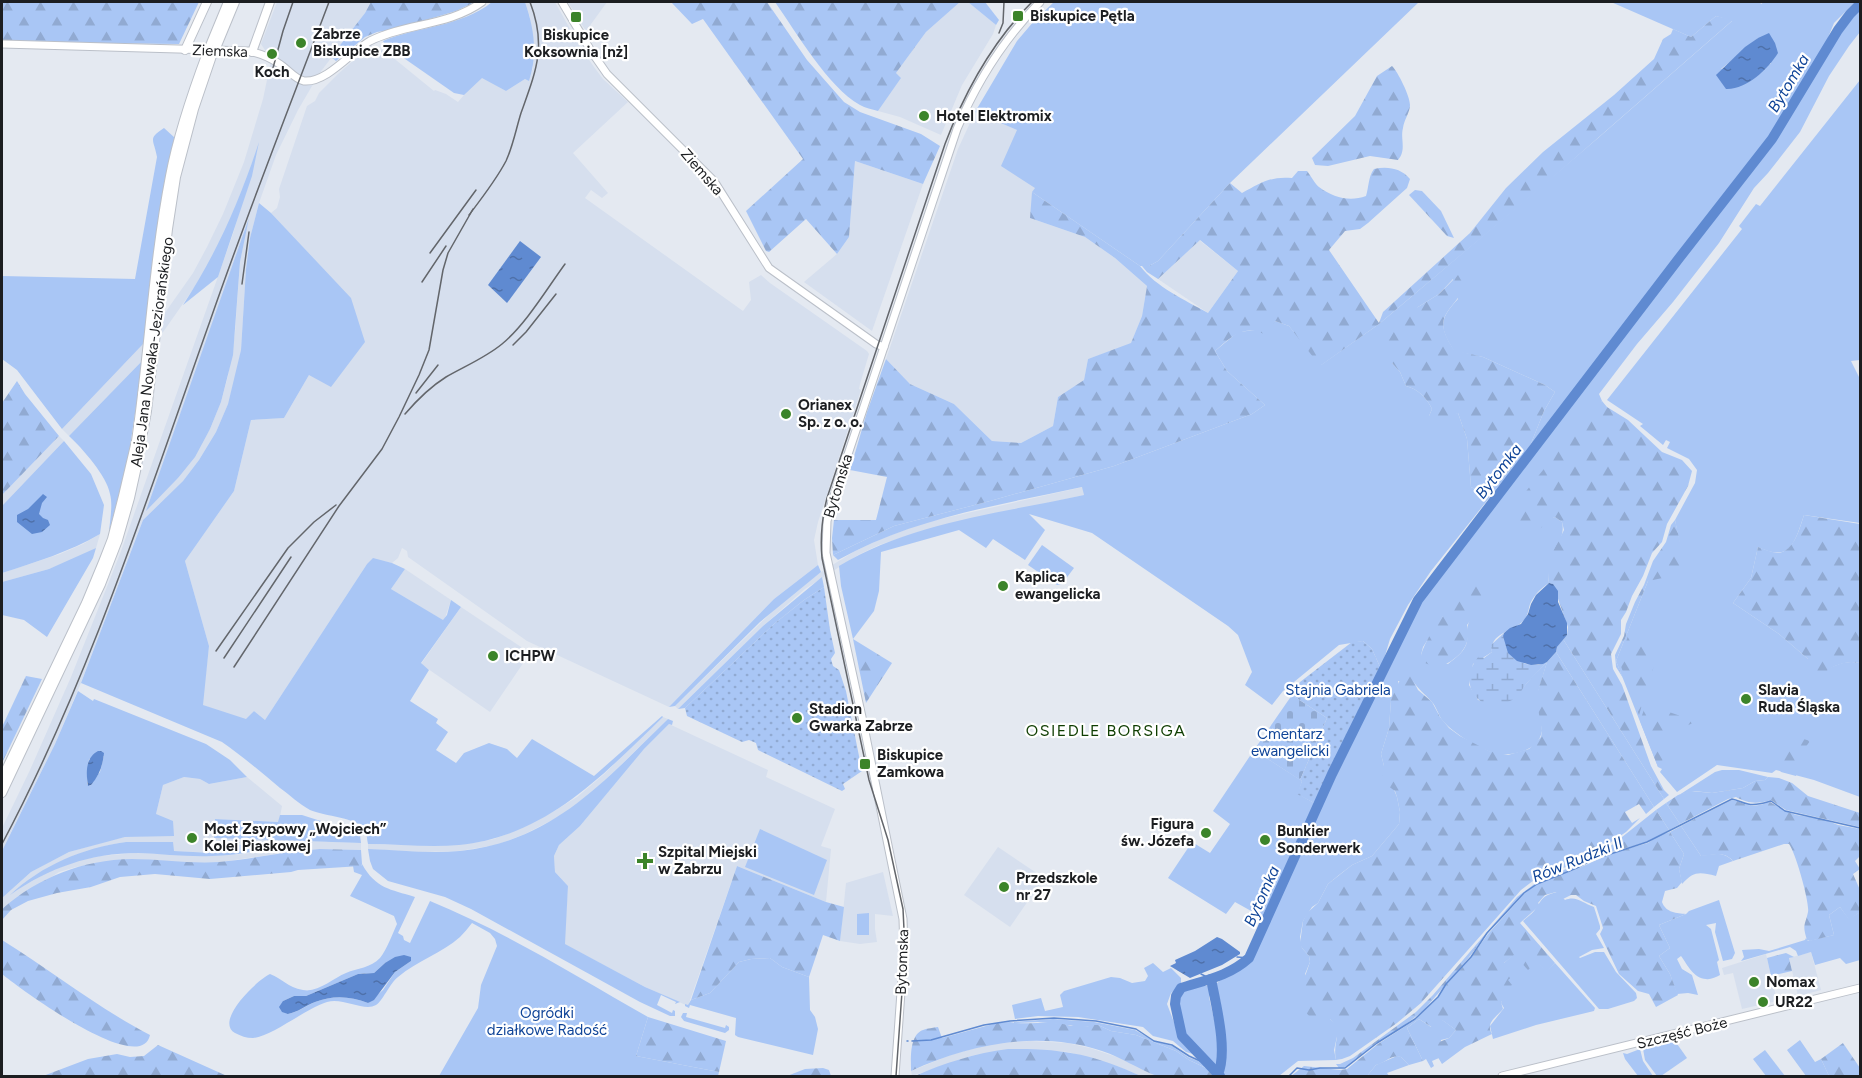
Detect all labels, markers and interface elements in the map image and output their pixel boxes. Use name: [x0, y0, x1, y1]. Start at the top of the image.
place label: Biskupice Pętla: [1030, 7, 1135, 25]
marker: Biskupice Pętla: [1011, 9, 1025, 23]
marker: Biskupice Koksownia [nż]: [569, 10, 583, 24]
place label: Zabrze Biskupice ZBB: [313, 25, 411, 60]
place label: Biskupice Koksownia [nż]: [524, 26, 628, 61]
marker: Zabrze Biskupice ZBB: [294, 36, 308, 50]
street label: Ziemska: [192, 41, 248, 61]
marker: Koch: [265, 47, 279, 61]
water label: Bytomka: [1764, 51, 1813, 116]
place label: Koch: [255, 63, 290, 81]
place label: Hotel Elektromix: [936, 107, 1052, 125]
marker: Hotel Elektromix: [917, 109, 931, 123]
street label: Ziemska: [677, 145, 727, 199]
street label: Aleja Jana Nowaka-Jeziorańskiego: [127, 235, 177, 468]
place label: Orianex Sp. z o. o.: [798, 396, 863, 431]
marker: Orianex Sp. z o. o.: [779, 407, 793, 421]
water label: Bytomka: [1471, 440, 1526, 502]
street label: Bytomska: [820, 452, 856, 520]
place label: Kaplica ewangelicka: [1015, 568, 1101, 603]
marker: Kaplica ewangelicka: [996, 579, 1010, 593]
place label: ICHPW: [505, 647, 556, 665]
marker: ICHPW: [486, 649, 500, 663]
park label: Stajnia Gabriela: [1285, 681, 1391, 699]
place label: Slavia Ruda Śląska: [1758, 681, 1840, 716]
marker: Slavia Ruda Śląska: [1739, 692, 1753, 706]
place label: Stadion Gwarka Zabrze: [809, 700, 914, 735]
marker: Stadion Gwarka Zabrze: [790, 711, 804, 725]
district label: OSIEDLE BORSIGA: [1026, 721, 1186, 740]
park label: Cmentarz ewangelicki: [1251, 725, 1329, 760]
place label: Biskupice Zamkowa: [877, 746, 944, 781]
marker: Biskupice Zamkowa: [858, 757, 872, 771]
place label: Figura św. Józefa: [1121, 815, 1194, 850]
place label: Most Zsypowy „Wojciech” Kolei Piaskowej: [204, 820, 387, 855]
place label: Bunkier Sonderwerk: [1277, 822, 1361, 857]
marker: Figura św. Józefa: [1199, 826, 1213, 840]
marker: Most Zsypowy „Wojciech” Kolei Piaskowej: [185, 831, 199, 845]
water label: Rów Rudzki II: [1529, 832, 1626, 886]
marker: Bunkier Sonderwerk: [1258, 833, 1272, 847]
place label: Szpital Miejski w Zabrzu: [658, 843, 757, 878]
marker: Szpital Miejski w Zabrzu: [636, 852, 654, 870]
water label: Bytomka: [1240, 863, 1283, 929]
place label: Przedszkole nr 27: [1016, 869, 1098, 904]
marker: Przedszkole nr 27: [997, 880, 1011, 894]
street label: Bytomska: [892, 929, 912, 995]
place label: Nomax: [1766, 973, 1815, 991]
marker: Nomax: [1747, 975, 1761, 989]
place label: UR22: [1775, 993, 1813, 1011]
marker: UR22: [1756, 995, 1770, 1009]
park label: Ogródki działkowe Radość: [487, 1004, 607, 1039]
street label: Szczęść Boże: [1635, 1013, 1729, 1053]

